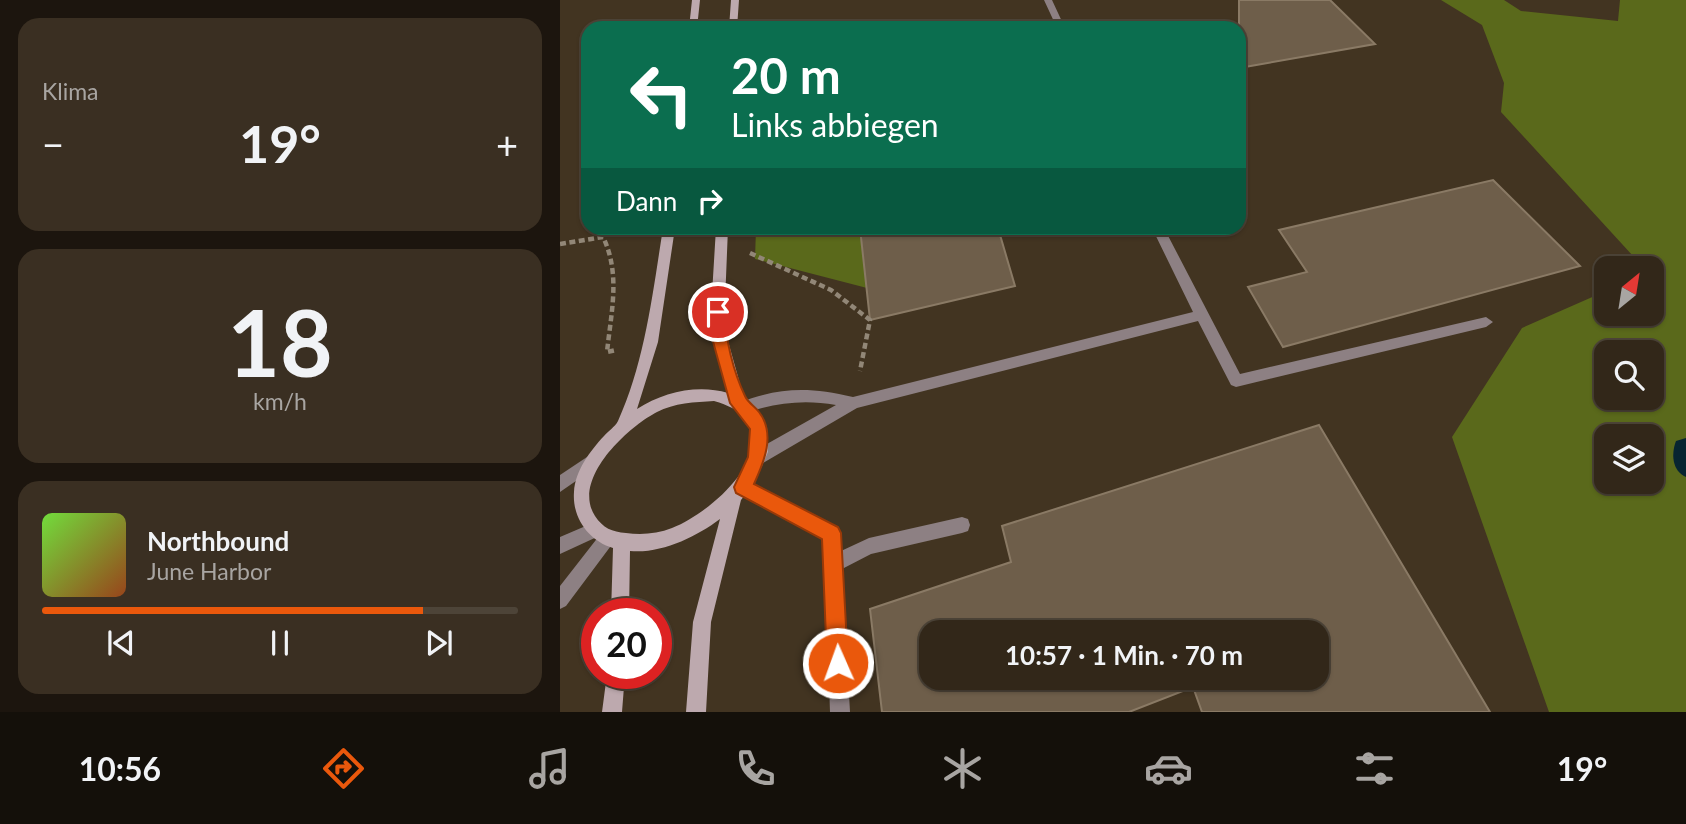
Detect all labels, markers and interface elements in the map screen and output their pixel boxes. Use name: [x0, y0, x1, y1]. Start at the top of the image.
text: 20 m: [731, 46, 841, 104]
icon: left: [616, 49, 707, 140]
text: Klima: [42, 77, 99, 105]
text: Links abbiegen: [731, 105, 939, 144]
text: 19°: [239, 112, 321, 174]
text: −: [42, 121, 64, 167]
text: +: [496, 121, 518, 167]
icon: right: [691, 182, 729, 220]
text: Dann: [616, 185, 677, 217]
north arrow: [1594, 256, 1664, 326]
map controls: [1594, 256, 1664, 494]
pin: [688, 282, 748, 342]
text: 18: [227, 287, 333, 396]
icon: arrive: [699, 293, 737, 331]
button: search: [1594, 340, 1664, 410]
text: km/h: [253, 387, 307, 415]
button: layers: [1594, 424, 1664, 494]
text: Northbound: [147, 525, 289, 557]
text: June Harbor: [147, 557, 271, 585]
speed limit sign: 20: [581, 598, 672, 689]
icon: previous: [102, 624, 140, 662]
icon: pause: [261, 624, 299, 662]
icon: next: [420, 624, 458, 662]
position arrow: [801, 626, 875, 700]
text: 10:57 · 1 Min. · 70 m: [1005, 639, 1243, 671]
icon: directions: [319, 744, 368, 793]
icon: music: [525, 744, 574, 793]
icon: phone: [731, 744, 780, 793]
icon: climate: [938, 744, 987, 793]
icon: car: [1144, 744, 1193, 793]
icon: filters: [1350, 744, 1399, 793]
text: 10:56: [79, 749, 161, 788]
text: 19°: [1557, 749, 1607, 788]

